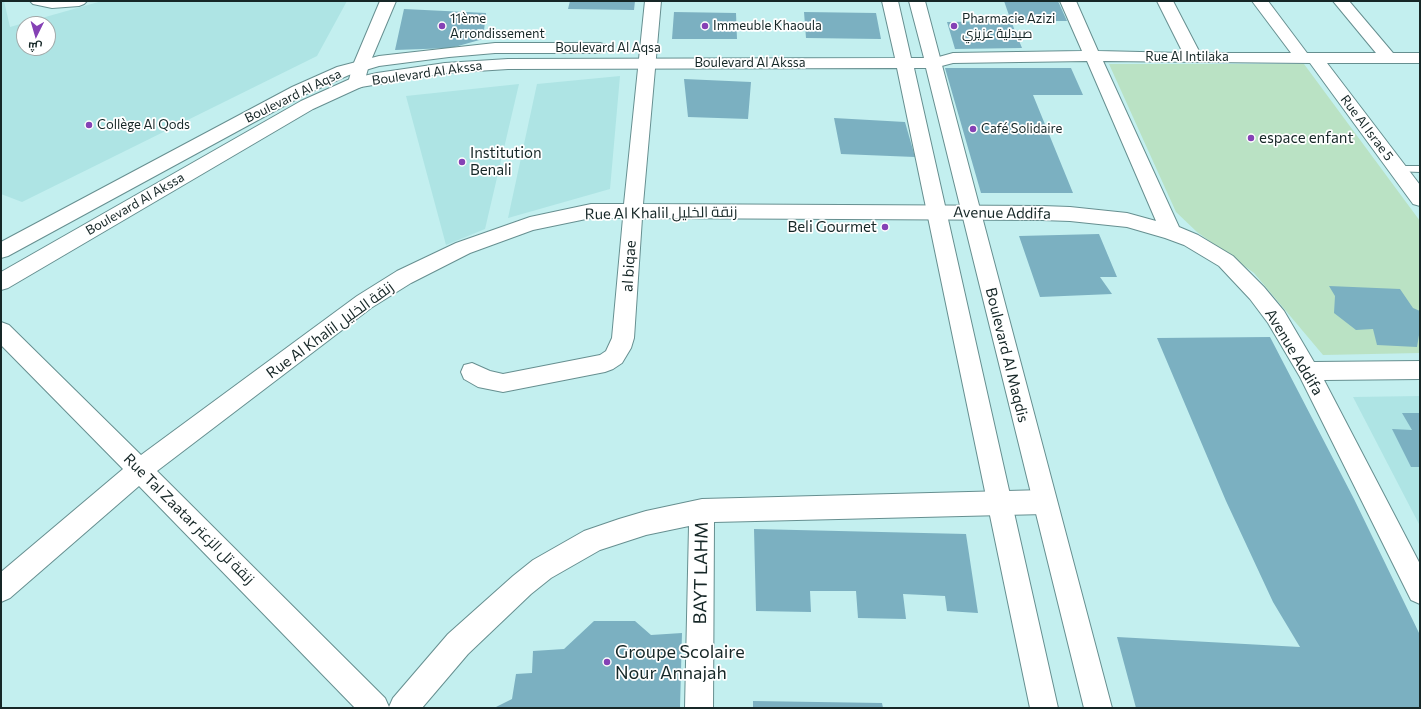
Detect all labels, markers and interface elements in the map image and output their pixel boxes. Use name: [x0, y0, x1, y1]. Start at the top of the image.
place label: 11ème Arrondissement: [450, 11, 545, 42]
place label: Pharmacie Azizi صيدلية عزيزي: [962, 11, 1055, 42]
north arrow: [16, 16, 56, 56]
place label: Immeuble Khaoula: [713, 18, 822, 34]
marker: 11ème Arrondissement: [437, 21, 447, 31]
marker: Immeuble Khaoula: [700, 21, 710, 31]
marker: Pharmacie Azizi صيدلية عزيزي: [949, 21, 959, 31]
text: ش: [27, 40, 43, 55]
street label: Boulevard Al Aqsa: [555, 40, 661, 56]
street label: Rue Al Intilaka: [1145, 49, 1229, 65]
street label: Boulevard Al Akssa: [694, 55, 806, 71]
street label: Boulevard Al Akssa: [371, 58, 483, 88]
street label: Boulevard Al Aqsa: [242, 66, 344, 126]
street label: Rue Al Israe 5: [1337, 92, 1397, 164]
place label: Collège Al Qods: [97, 117, 190, 133]
marker: Collège Al Qods: [84, 120, 94, 130]
place label: Café Solidaire: [981, 121, 1062, 137]
marker: Café Solidaire: [968, 124, 978, 134]
place label: espace enfant: [1259, 129, 1354, 147]
marker: espace enfant: [1246, 133, 1256, 143]
place label: Institution Benali: [470, 144, 542, 179]
marker: Institution Benali: [457, 157, 467, 167]
street label: Boulevard Al Akssa: [83, 169, 187, 239]
street label: Rue Al Khalil زنقة الخليل: [584, 203, 738, 223]
street label: Avenue Addifa: [953, 203, 1051, 223]
place label: Beli Gourmet: [787, 218, 877, 236]
marker: Beli Gourmet: [880, 222, 890, 232]
street label: al biqae: [618, 240, 640, 292]
street label: Rue Al Khalil زنقة الخليل: [263, 278, 397, 382]
street label: Boulevard Al Maqdis: [982, 286, 1032, 424]
street label: Avenue Addifa: [1261, 305, 1327, 399]
street label: Rue Tal Zaatar زنقة تل الزعتر: [120, 450, 258, 588]
street label: BAYT LAHM: [689, 522, 713, 624]
place label: Groupe Scolaire Nour Annajah: [615, 641, 745, 684]
marker: Groupe Scolaire Nour Annajah: [602, 657, 612, 667]

